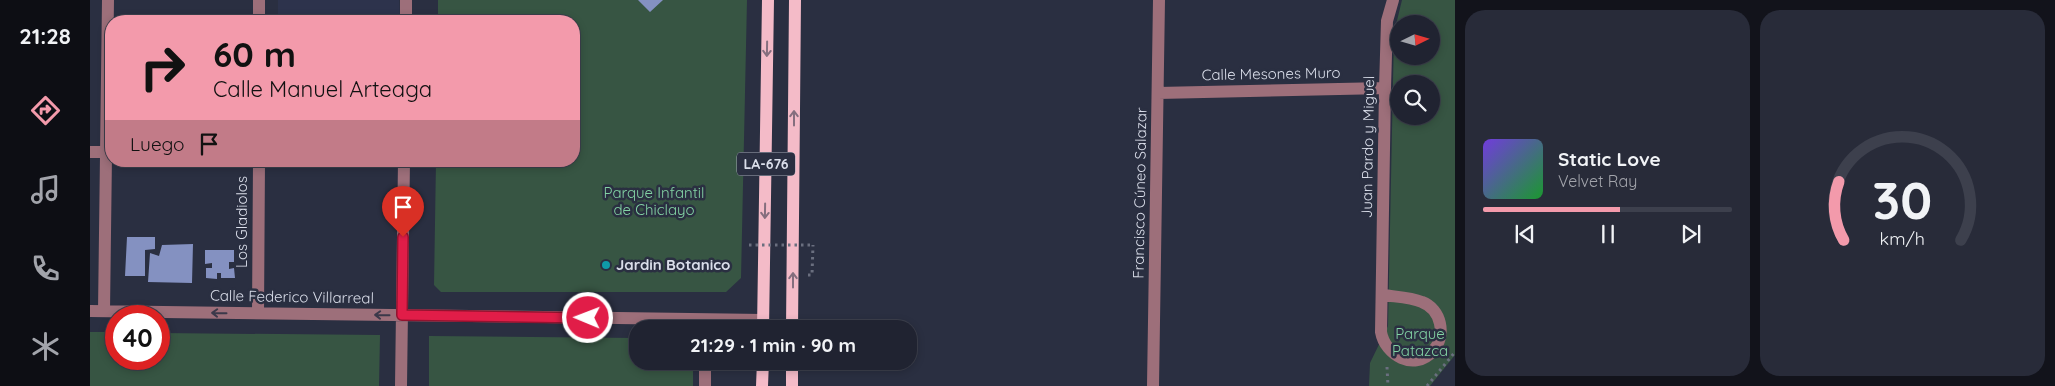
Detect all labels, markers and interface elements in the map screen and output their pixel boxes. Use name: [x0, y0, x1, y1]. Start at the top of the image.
north arrow: [1390, 15, 1440, 65]
map controls: [1390, 15, 1440, 125]
text: 21:28: [19, 22, 71, 50]
text: 60 m: [213, 32, 296, 76]
icon: right: [130, 35, 195, 100]
one-way arrow: [762, 40, 772, 56]
street label: Calle Mesones Muro: [1201, 63, 1341, 84]
text: Calle Manuel Arteaga: [213, 75, 432, 103]
button: search: [1390, 75, 1440, 125]
street label: Juan Pardo y Miguel: [1357, 76, 1378, 218]
icon: directions: [28, 93, 63, 128]
street label: Francisco Cúneo Salazar: [1129, 107, 1150, 279]
one-way arrow: [789, 110, 799, 126]
icon: arrive: [195, 130, 223, 158]
text: Luego: [130, 132, 185, 156]
text: Static Love: [1558, 147, 1661, 171]
road number: LA-676: [737, 152, 795, 175]
text: 30: [1873, 167, 1932, 232]
text: Velvet Ray: [1558, 171, 1637, 191]
icon: music: [28, 172, 63, 207]
street label: Los Gladiolos: [232, 176, 251, 268]
park label: Parque Infantil de Chiclayo: [604, 183, 704, 219]
pin: [382, 186, 424, 237]
icon: arrive: [389, 193, 417, 221]
one-way arrow: [760, 202, 770, 219]
icon: previous: [1511, 220, 1539, 248]
icon: pause: [1594, 220, 1622, 248]
icon: next: [1677, 220, 1705, 248]
text: km/h: [1880, 227, 1925, 249]
icon: phone: [28, 251, 63, 286]
place label: Jardin Botanico: [616, 255, 730, 274]
marker: Jardin Botanico: [600, 259, 612, 271]
one-way arrow: [788, 272, 798, 288]
street label: Calle Federico Villarreal: [210, 286, 374, 307]
position arrow: [561, 291, 613, 343]
speed limit sign: 40: [105, 305, 170, 370]
one-way arrow: [212, 308, 228, 317]
one-way arrow: [374, 310, 390, 320]
park label: Parque Patazca: [1392, 324, 1448, 360]
icon: climate: [28, 329, 63, 364]
text: 21:29 · 1 min · 90 m: [690, 333, 856, 357]

